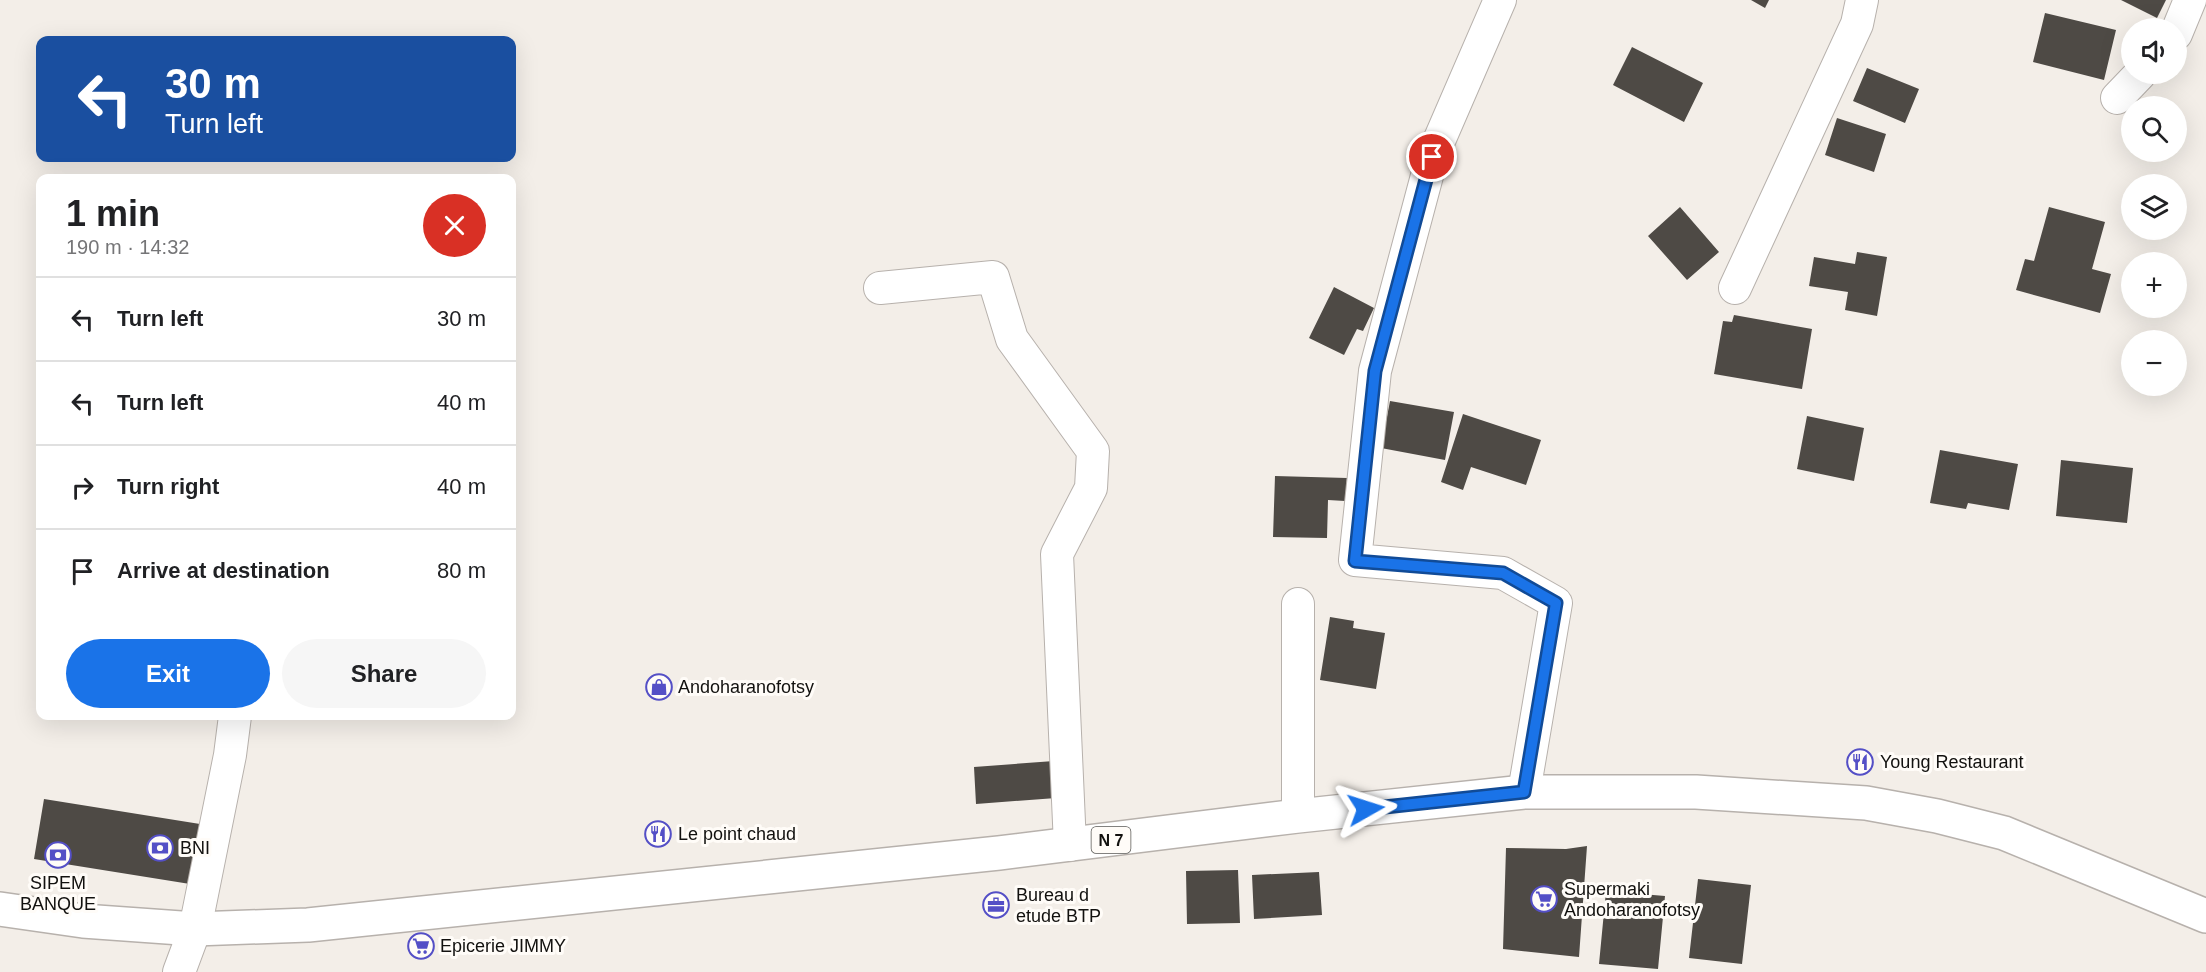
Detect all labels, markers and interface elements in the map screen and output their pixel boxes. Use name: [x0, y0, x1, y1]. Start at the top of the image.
map controls: [2121, 18, 2187, 396]
button: sound: [2121, 18, 2187, 84]
icon: left: [66, 60, 144, 138]
text: 30 m: [165, 60, 261, 107]
button: search: [2121, 96, 2187, 162]
text: Turn left: [165, 109, 263, 139]
pin: [1406, 131, 1457, 182]
icon: arrive: [1415, 140, 1448, 173]
button: layers: [2121, 174, 2187, 240]
text: 1 min: [66, 193, 160, 234]
button: close: [423, 194, 486, 257]
text: 190 m · 14:32: [66, 236, 189, 258]
button: +: [2121, 252, 2187, 318]
icon: left: [66, 303, 99, 336]
text: Turn left: [117, 306, 203, 331]
text: 30 m: [437, 306, 486, 331]
button: −: [2121, 330, 2187, 396]
icon: left: [66, 387, 99, 420]
text: Turn left: [117, 390, 203, 415]
text: 40 m: [437, 390, 486, 415]
icon: right: [66, 471, 99, 504]
text: Turn right: [117, 474, 219, 499]
text: 40 m: [437, 474, 486, 499]
icon: arrive: [66, 555, 99, 588]
text: Arrive at destination: [117, 558, 330, 583]
text: 80 m: [437, 558, 486, 583]
button: Exit: [66, 639, 270, 708]
button: Share: [282, 639, 486, 708]
shop icon: Andoharanofotsy: [644, 672, 674, 702]
place label: Andoharanofotsy: [678, 677, 814, 697]
restaurant icon: Young Restaurant: [1845, 747, 1875, 777]
place label: Young Restaurant: [1880, 752, 2023, 772]
position arrow: [1334, 777, 1398, 841]
restaurant icon: Le point chaud: [643, 819, 673, 849]
place label: Le point chaud: [678, 824, 796, 844]
road number: N 7: [1092, 827, 1130, 853]
bank icon: BNI: [145, 833, 175, 863]
place label: BNI: [180, 838, 210, 858]
bank icon: SIPEM BANQUE: [43, 840, 73, 870]
place label: SIPEM BANQUE: [20, 873, 96, 914]
place label: Supermaki Andoharanofotsy: [1564, 879, 1700, 920]
supermarket icon: Supermaki Andoharanofotsy: [1529, 884, 1559, 914]
place label: Bureau d etude BTP: [1016, 885, 1101, 926]
office icon: Bureau d etude BTP: [981, 890, 1011, 920]
supermarket icon: Epicerie JIMMY: [406, 931, 436, 961]
place label: Epicerie JIMMY: [440, 936, 566, 956]

